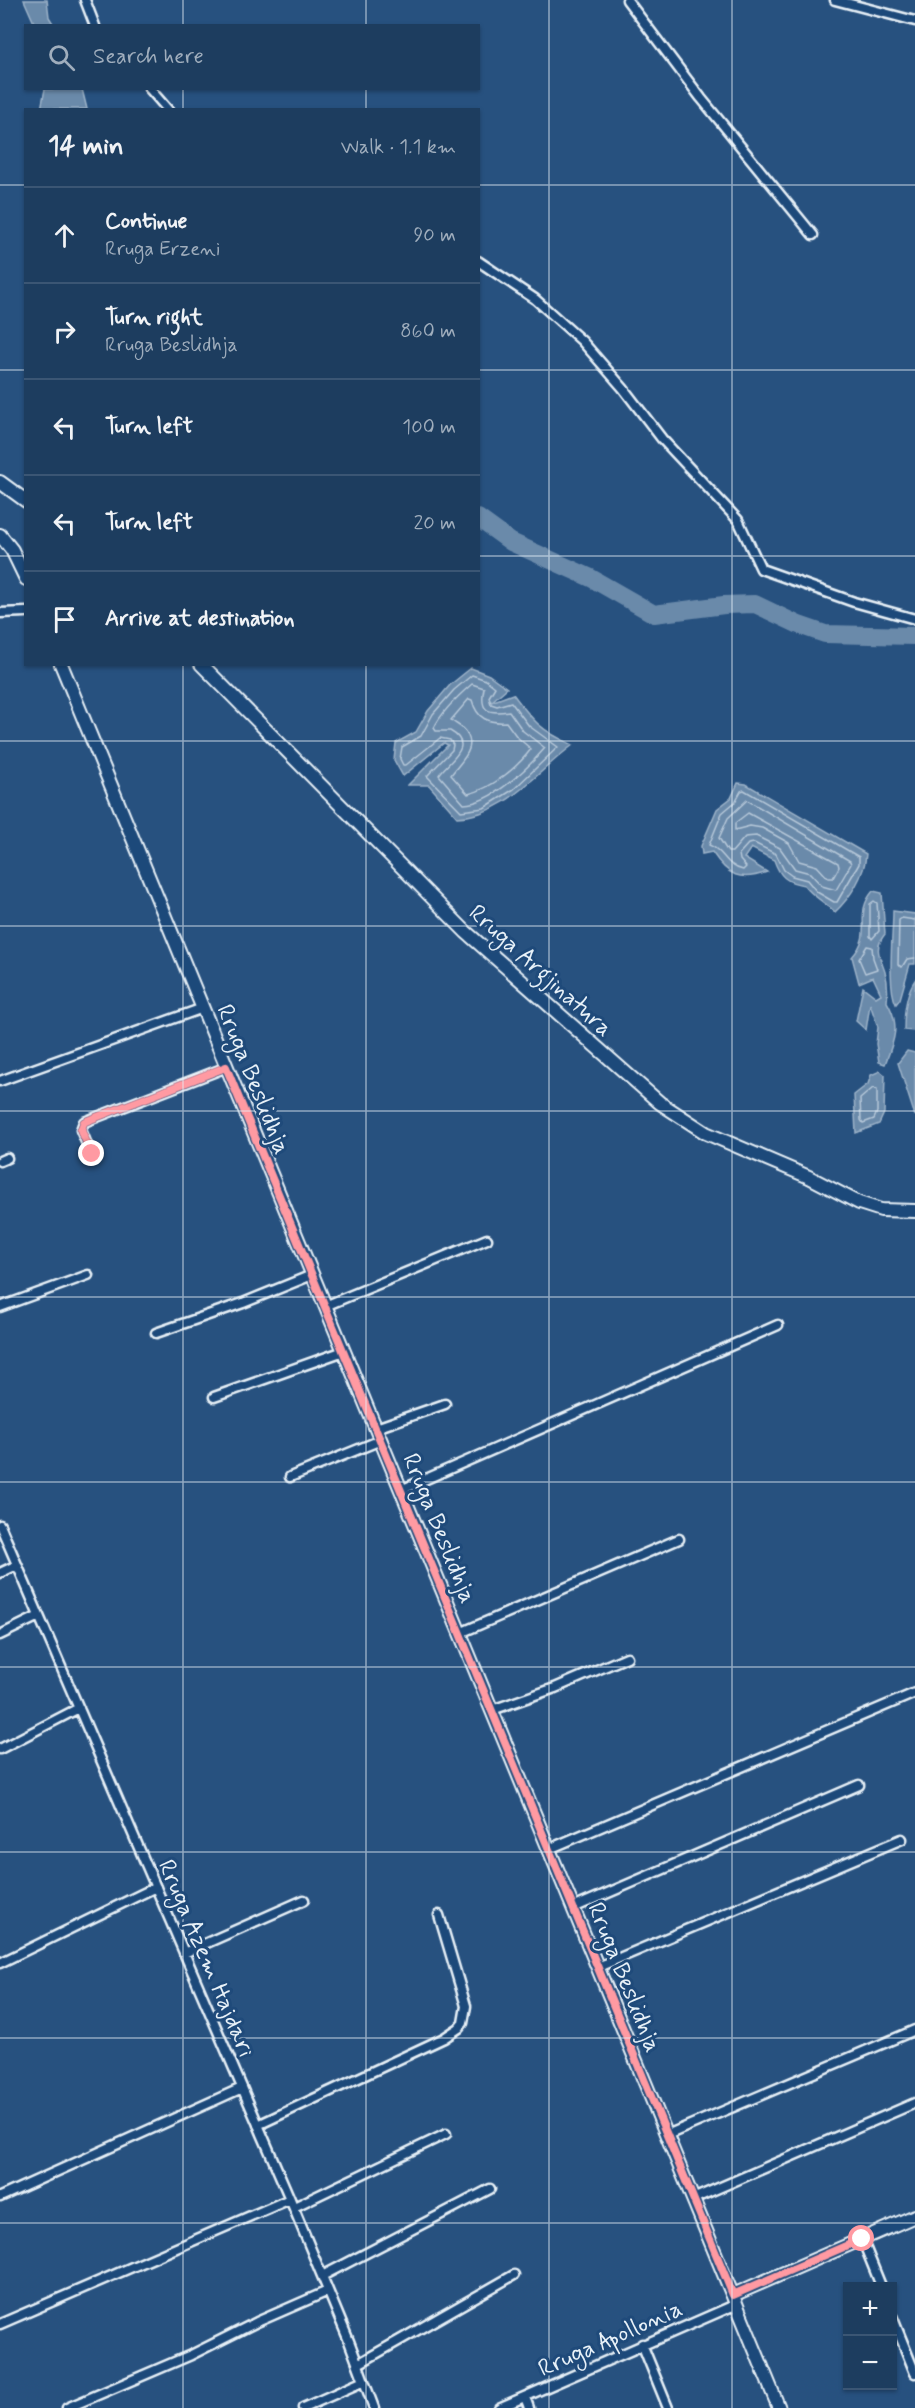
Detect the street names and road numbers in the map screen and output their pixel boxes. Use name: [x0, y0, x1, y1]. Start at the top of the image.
street label: Rruga Argjinatura: [459, 898, 619, 1046]
street label: Rruga Beslidhja: [207, 1000, 297, 1160]
street label: Rruga Beslidhja: [393, 1449, 483, 1609]
street label: Rruga Azem Hajdari: [148, 1855, 261, 2063]
street label: Rruga Beslidhja: [578, 1898, 668, 2058]
street label: Rruga Apollonia: [533, 2294, 689, 2388]

